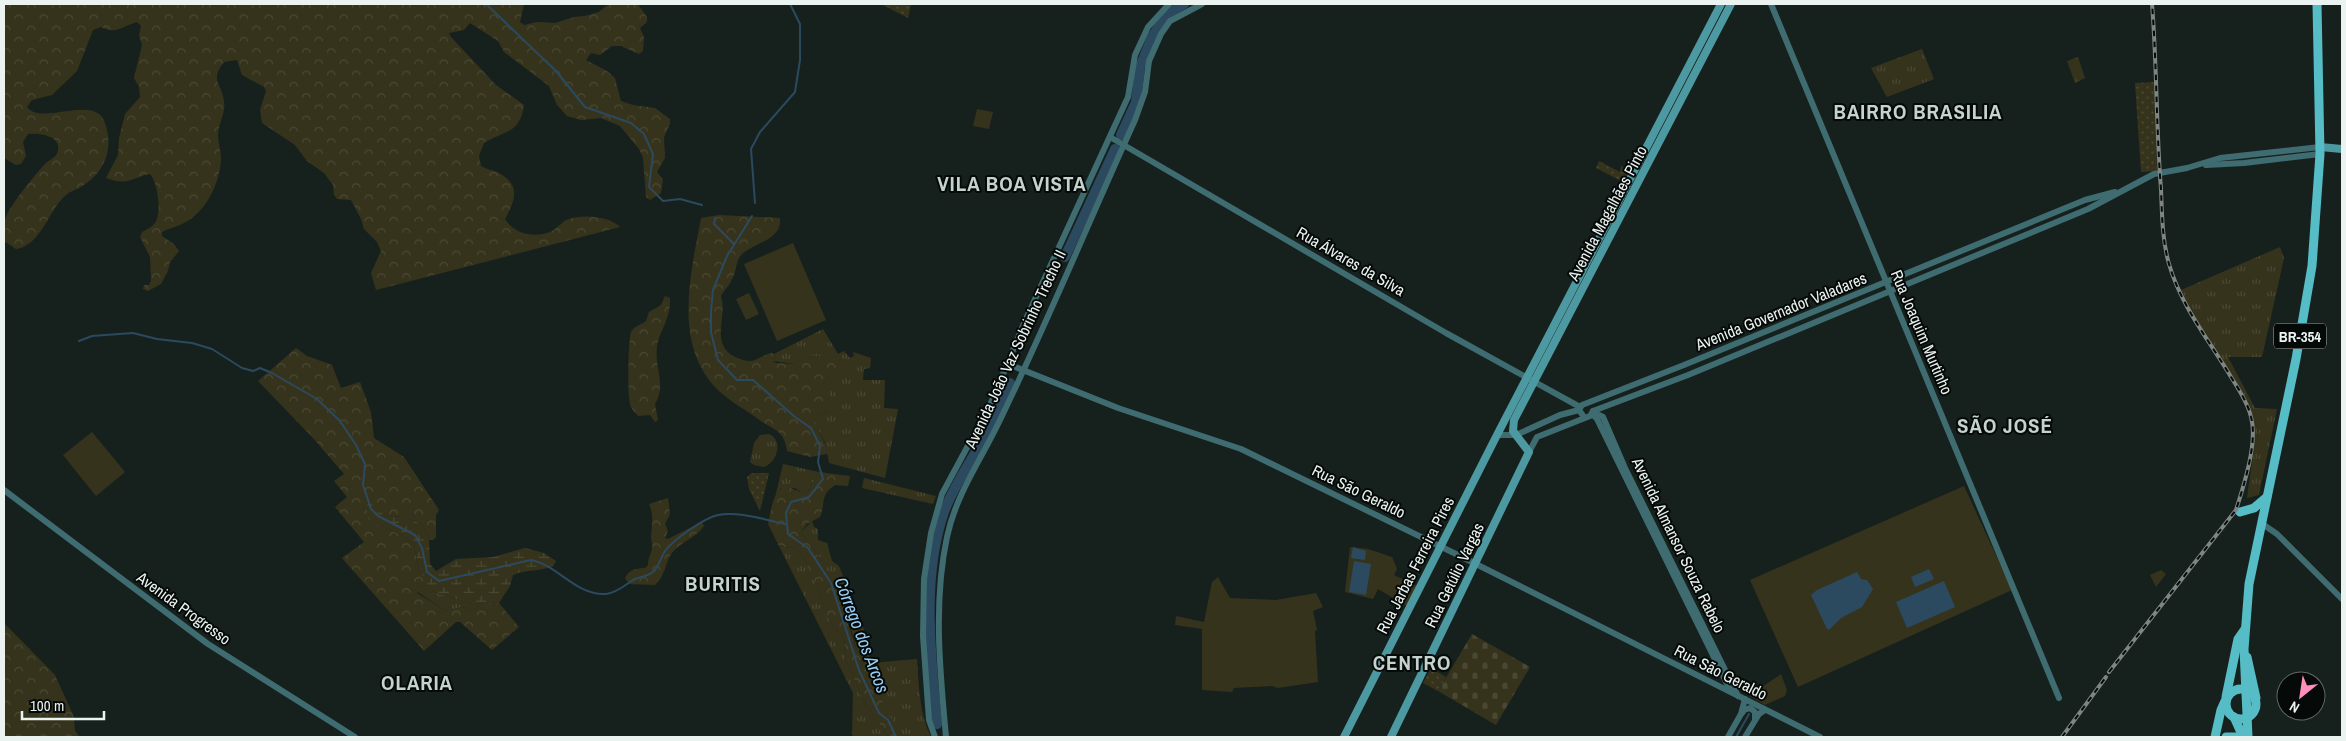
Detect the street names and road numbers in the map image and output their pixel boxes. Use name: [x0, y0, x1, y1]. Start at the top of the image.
street label: Avenida Magalhães Pinto: [1562, 142, 1652, 285]
street label: Rua Álvares da Silva: [1293, 221, 1410, 301]
street label: Avenida João Vaz Sobrinho Trecho II: [959, 246, 1071, 453]
street label: Rua Joaquim Murtinho: [1886, 266, 1958, 398]
street label: Avenida Governador Valadares: [1691, 267, 1870, 356]
road number: BR-354: [2274, 324, 2326, 348]
street label: Avenida Almansor Souza Rabelo: [1627, 453, 1731, 636]
street label: Rua São Geraldo: [1309, 459, 1409, 523]
street label: Rua Jarbas Ferreira Pires: [1371, 493, 1459, 637]
street label: Rua Getúlio Vargas: [1419, 519, 1489, 631]
street label: Avenida Progresso: [132, 566, 236, 650]
street label: Rua São Geraldo: [1671, 639, 1771, 705]

